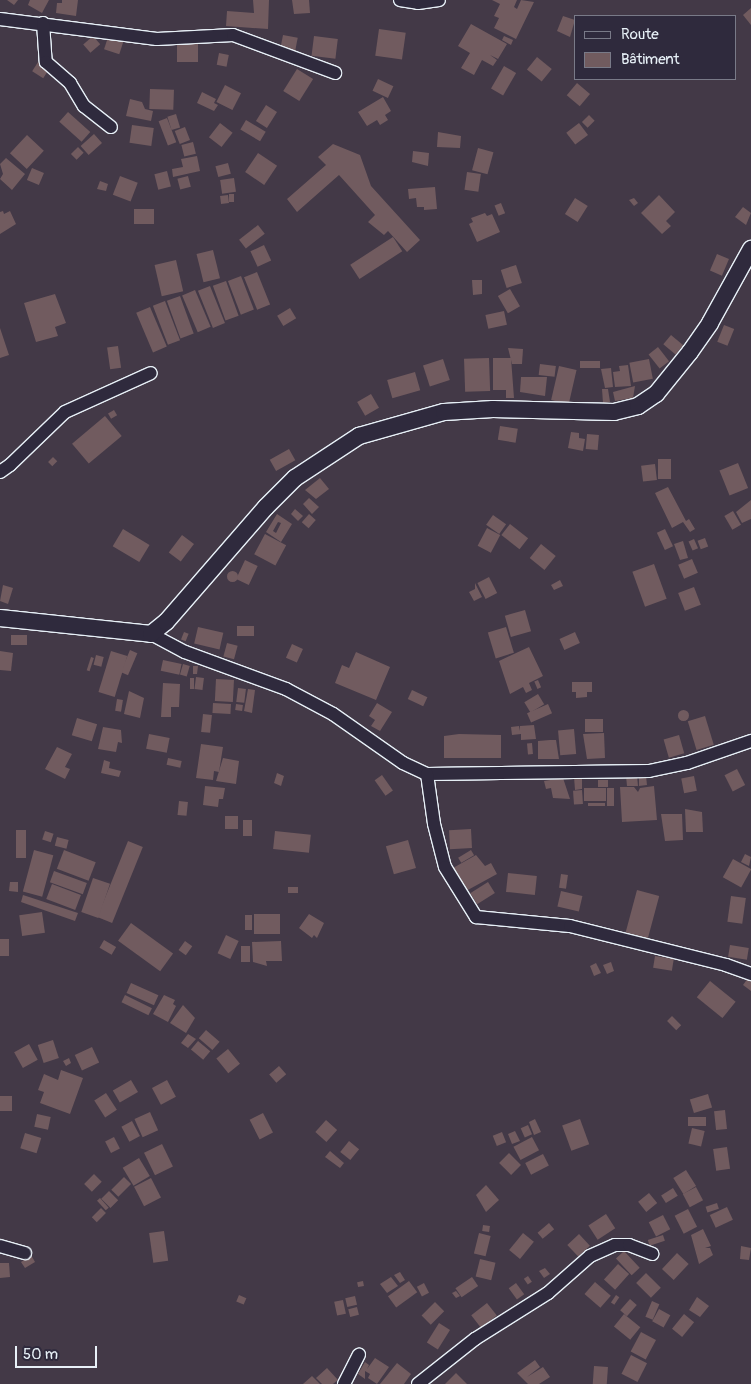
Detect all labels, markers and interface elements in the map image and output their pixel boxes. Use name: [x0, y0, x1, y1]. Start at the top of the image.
legend: [574, 15, 736, 80]
text: Route: [621, 25, 659, 44]
text: Bâtiment: [621, 50, 680, 69]
scale bar: [18, 1336, 100, 1368]
text: 50 m: [23, 1345, 58, 1364]

